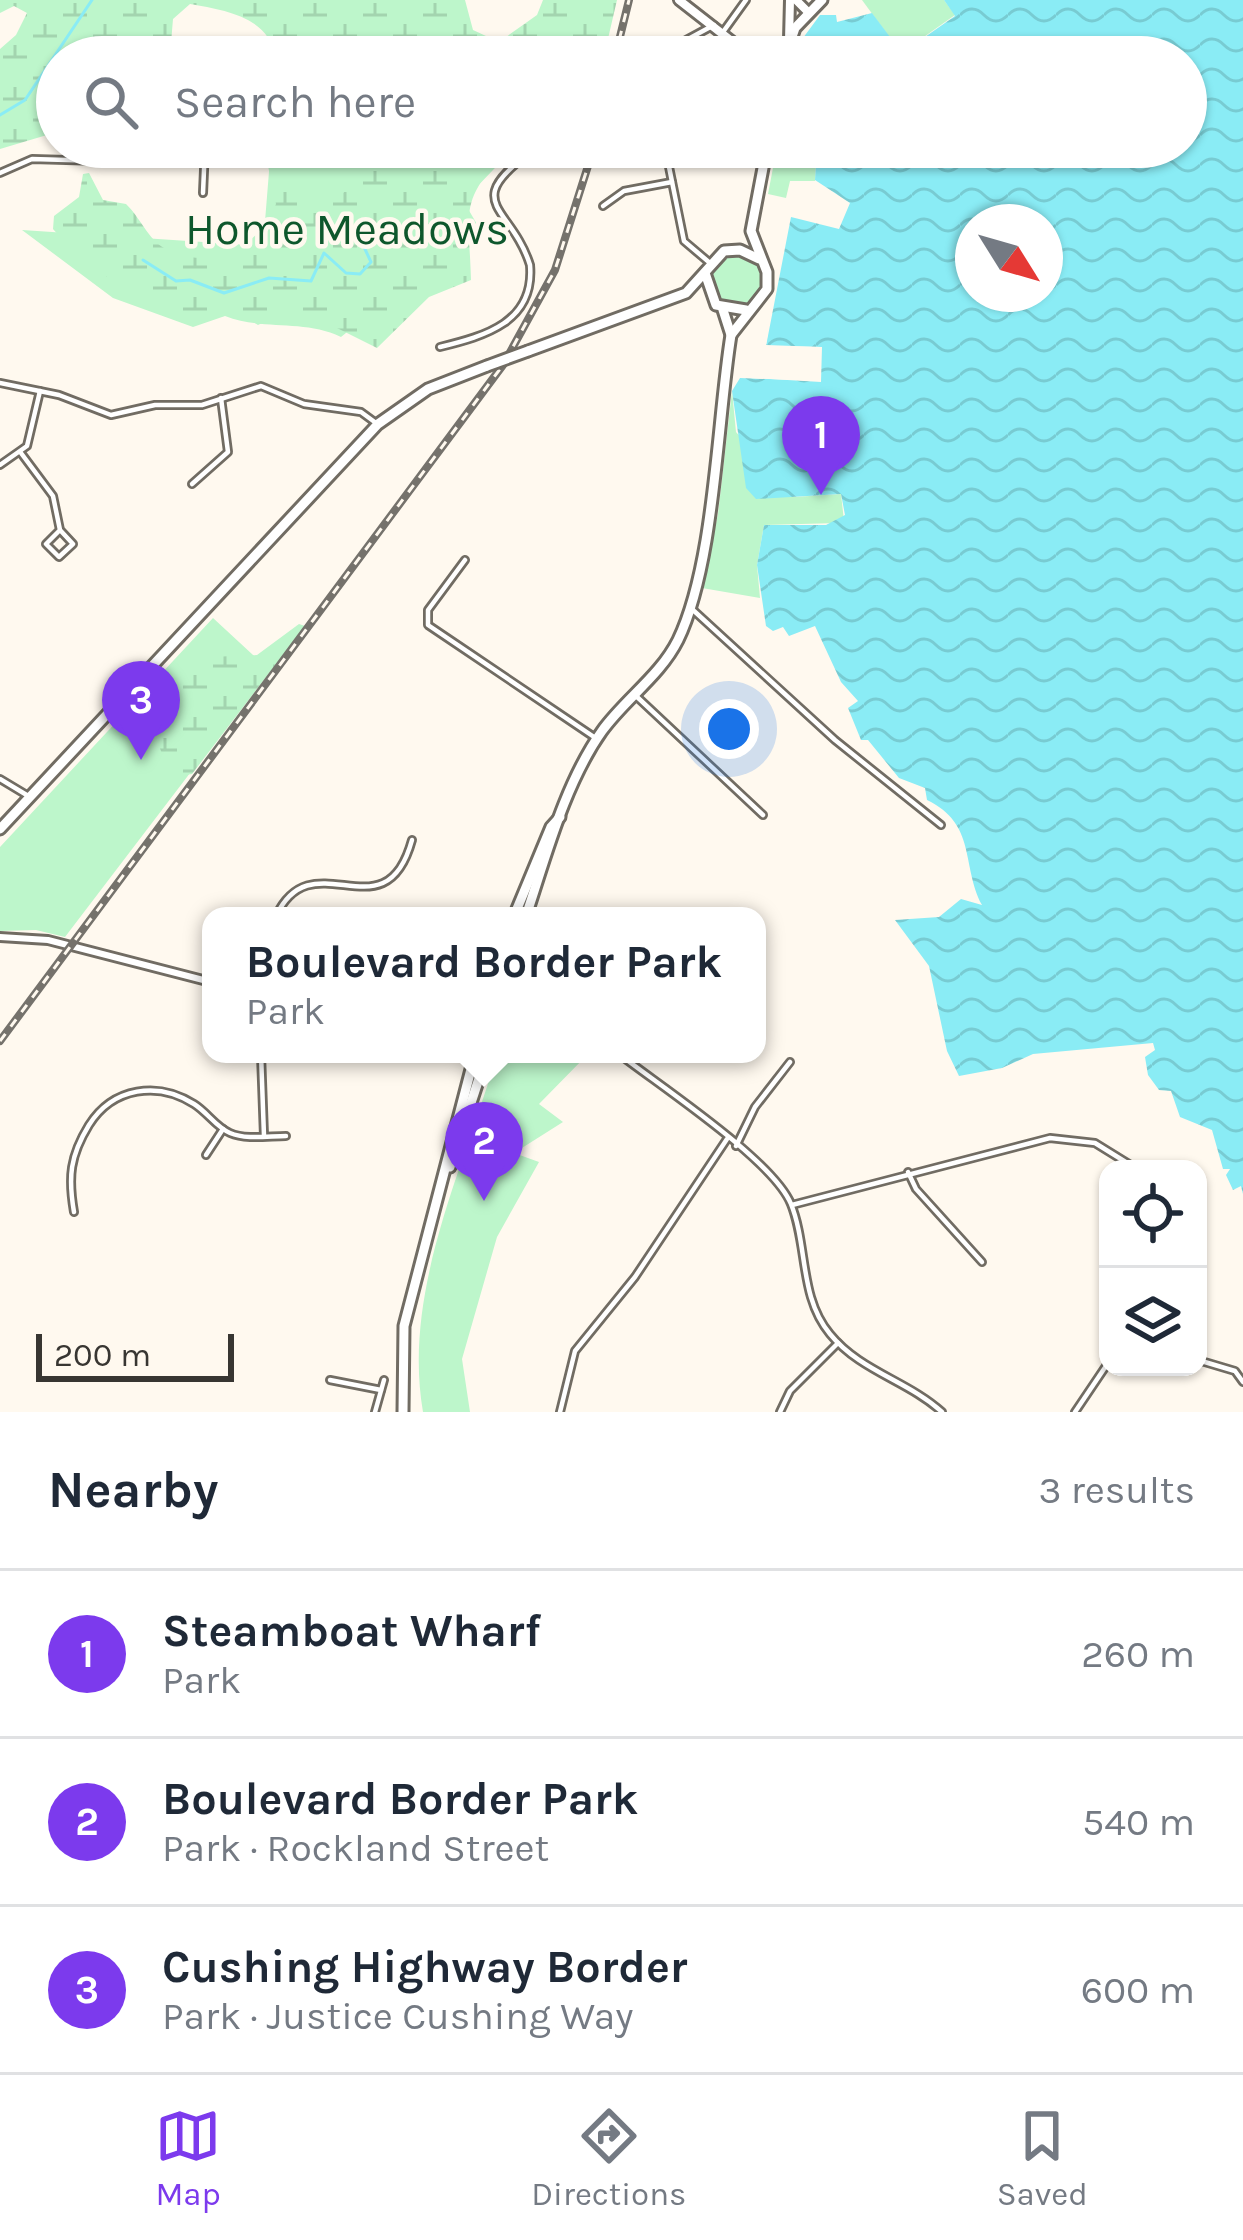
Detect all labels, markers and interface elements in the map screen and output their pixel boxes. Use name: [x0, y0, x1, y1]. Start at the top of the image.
search box: [36, 36, 1207, 168]
icon: search: [78, 69, 144, 135]
text: Search here: [174, 76, 416, 128]
park label: Home Meadows: [185, 203, 509, 255]
north arrow: [955, 204, 1063, 312]
pin: 1: [782, 396, 860, 495]
pin: 3: [102, 661, 180, 760]
your location: [699, 699, 759, 759]
popup: [202, 907, 766, 1063]
text: Boulevard Border Park: [246, 936, 722, 988]
text: Park: [246, 988, 325, 1034]
pin: 2: [445, 1102, 523, 1201]
map controls: [1099, 1160, 1207, 1376]
button: locate: [1099, 1160, 1207, 1268]
button: layers: [1099, 1268, 1207, 1376]
scale bar: [36, 1328, 234, 1381]
text: 200 m: [54, 1336, 151, 1374]
text: Nearby: [48, 1460, 218, 1520]
text: 3 results: [1038, 1467, 1195, 1513]
text: Steamboat Wharf: [162, 1605, 541, 1657]
text: 1: [80, 1631, 94, 1677]
text: 260 m: [1081, 1631, 1195, 1677]
text: Park: [162, 1657, 241, 1703]
text: Boulevard Border Park: [162, 1773, 638, 1825]
text: 2: [75, 1799, 99, 1845]
text: 540 m: [1082, 1799, 1195, 1845]
text: Park · Rockland Street: [162, 1825, 549, 1871]
text: Cushing Highway Border: [162, 1941, 688, 1993]
text: 3: [75, 1967, 99, 2013]
text: 600 m: [1081, 1967, 1195, 2013]
text: Park · Justice Cushing Way: [162, 1993, 633, 2039]
tab: Map: [155, 2103, 221, 2213]
tab: Directions: [531, 2103, 686, 2213]
tab: Saved: [997, 2103, 1088, 2213]

